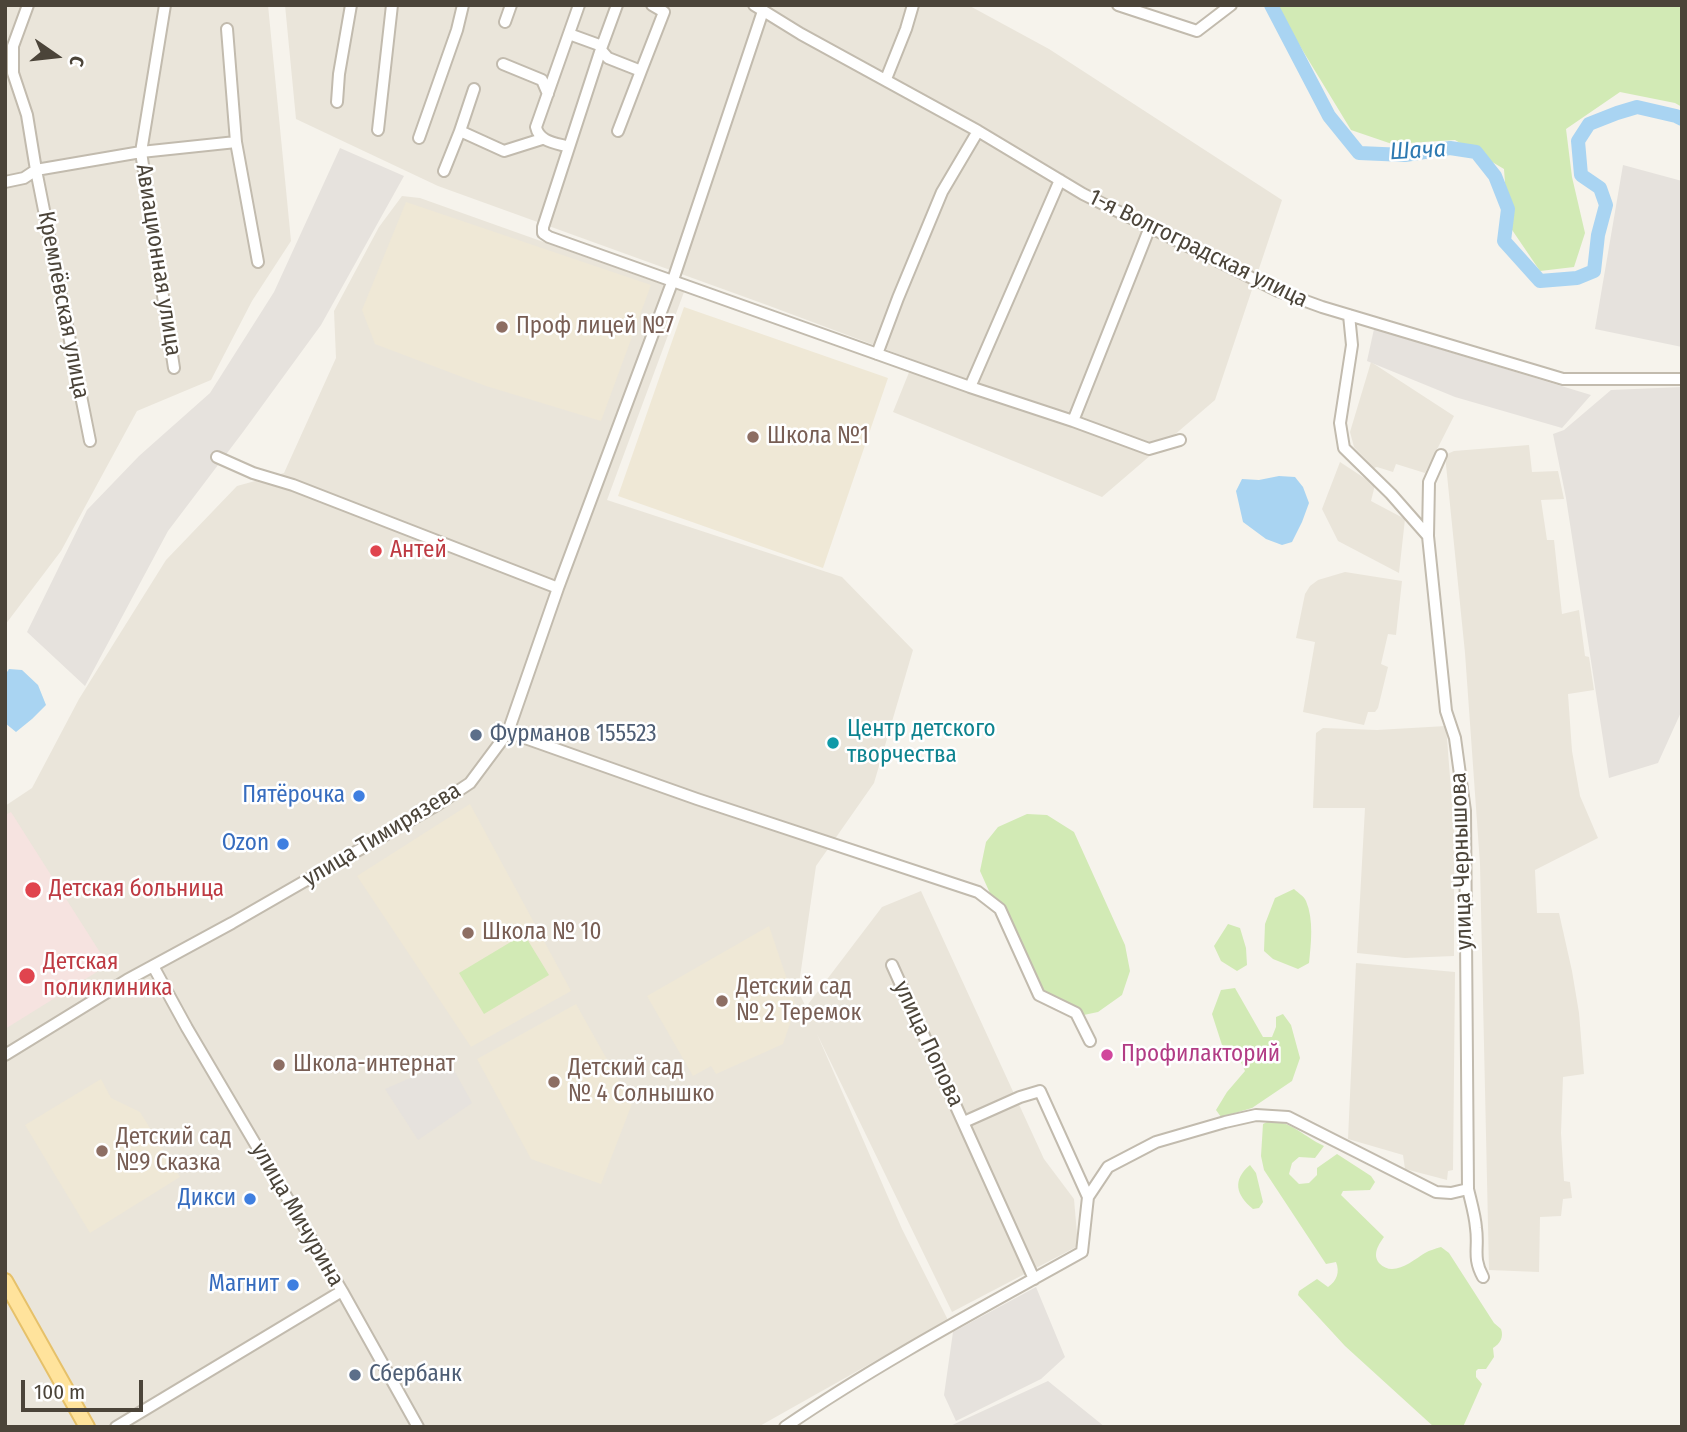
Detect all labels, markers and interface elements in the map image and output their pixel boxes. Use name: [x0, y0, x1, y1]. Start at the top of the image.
north arrow: [21, 21, 91, 91]
text: С: [64, 54, 89, 69]
water label: Шача: [1389, 135, 1447, 167]
street label: Авиационная улица: [129, 162, 187, 358]
street label: 1-я Волгоградская улица: [1084, 184, 1312, 314]
street label: Кремлёвская улица: [31, 209, 95, 401]
place label: Проф лицей №7: [516, 313, 674, 341]
marker: Проф лицей №7: [494, 319, 510, 335]
place label: Школа №1: [767, 423, 869, 451]
marker: Школа №1: [745, 429, 761, 445]
place label: Антей: [390, 537, 447, 565]
marker: Антей: [368, 543, 384, 559]
place label: Центр детского творчества: [847, 716, 996, 770]
place label: Фурманов 155523: [490, 721, 657, 749]
marker: Фурманов 155523: [468, 727, 484, 743]
marker: Центр детского творчества: [825, 735, 841, 751]
street label: улица Чернышова: [1445, 772, 1479, 950]
street label: улица Тимирязева: [298, 777, 466, 893]
place label: Пятёрочка: [242, 782, 345, 810]
marker: Пятёрочка: [351, 788, 367, 804]
place label: Ozon: [222, 830, 269, 858]
marker: Ozon: [275, 836, 291, 852]
place label: Детская больница: [49, 876, 224, 904]
marker: Детская больница: [23, 880, 43, 900]
place label: Школа № 10: [482, 919, 601, 947]
marker: Школа № 10: [460, 925, 476, 941]
place label: Детская поликлиника: [43, 949, 173, 1003]
marker: Детская поликлиника: [17, 966, 37, 986]
place label: Детский сад № 2 Теремок: [736, 974, 861, 1028]
street label: улица Попова: [887, 977, 969, 1111]
marker: Детский сад № 2 Теремок: [714, 993, 730, 1009]
place label: Профилакторий: [1121, 1041, 1280, 1069]
marker: Профилакторий: [1099, 1047, 1115, 1063]
place label: Школа-интернат: [293, 1051, 455, 1079]
place label: Детский сад № 4 Солнышко: [568, 1055, 715, 1109]
marker: Школа-интернат: [271, 1057, 287, 1073]
marker: Детский сад № 4 Солнышко: [546, 1074, 562, 1090]
place label: Детский сад №9 Сказка: [116, 1124, 232, 1178]
street label: улица Мичурина: [245, 1138, 349, 1292]
marker: Детский сад №9 Сказка: [94, 1143, 110, 1159]
place label: Дикси: [178, 1185, 236, 1213]
marker: Дикси: [242, 1191, 258, 1207]
place label: Магнит: [209, 1271, 279, 1299]
marker: Магнит: [285, 1277, 301, 1293]
place label: Сбербанк: [369, 1361, 462, 1389]
scale bar: [24, 1366, 147, 1410]
marker: Сбербанк: [347, 1367, 363, 1383]
text: 100 m: [34, 1379, 85, 1405]

